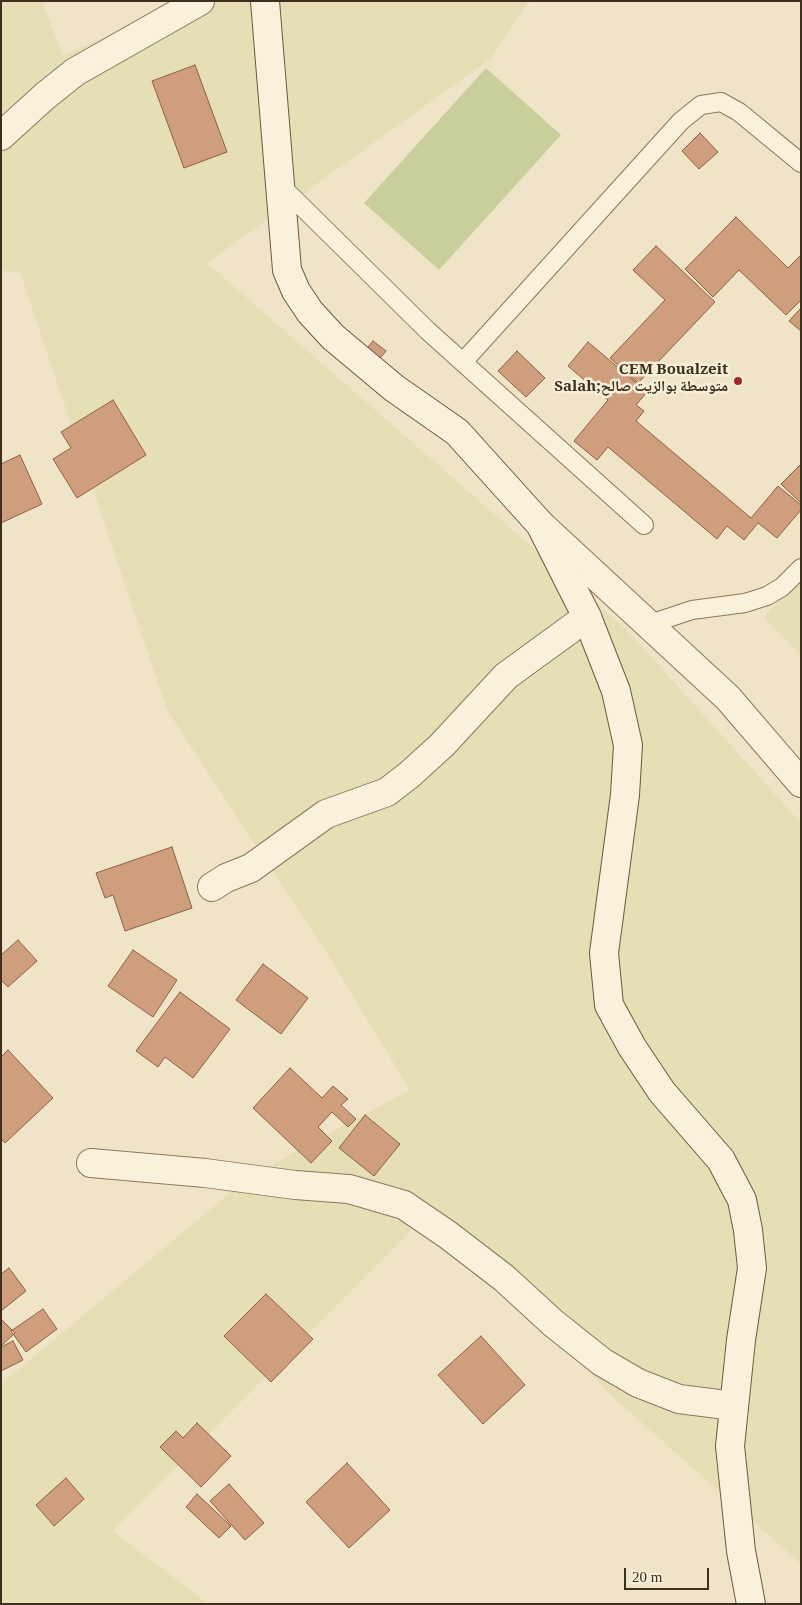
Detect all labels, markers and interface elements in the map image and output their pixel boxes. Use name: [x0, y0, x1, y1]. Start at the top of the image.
place label: CEM Boualzeit Salah;متوسطة بوالزيت صالح: [554, 363, 728, 398]
marker: CEM Boualzeit Salah;متوسطة بوالزيت صالح: [732, 375, 744, 387]
scale bar: [627, 1558, 712, 1590]
text: 20 m: [632, 1569, 662, 1585]

